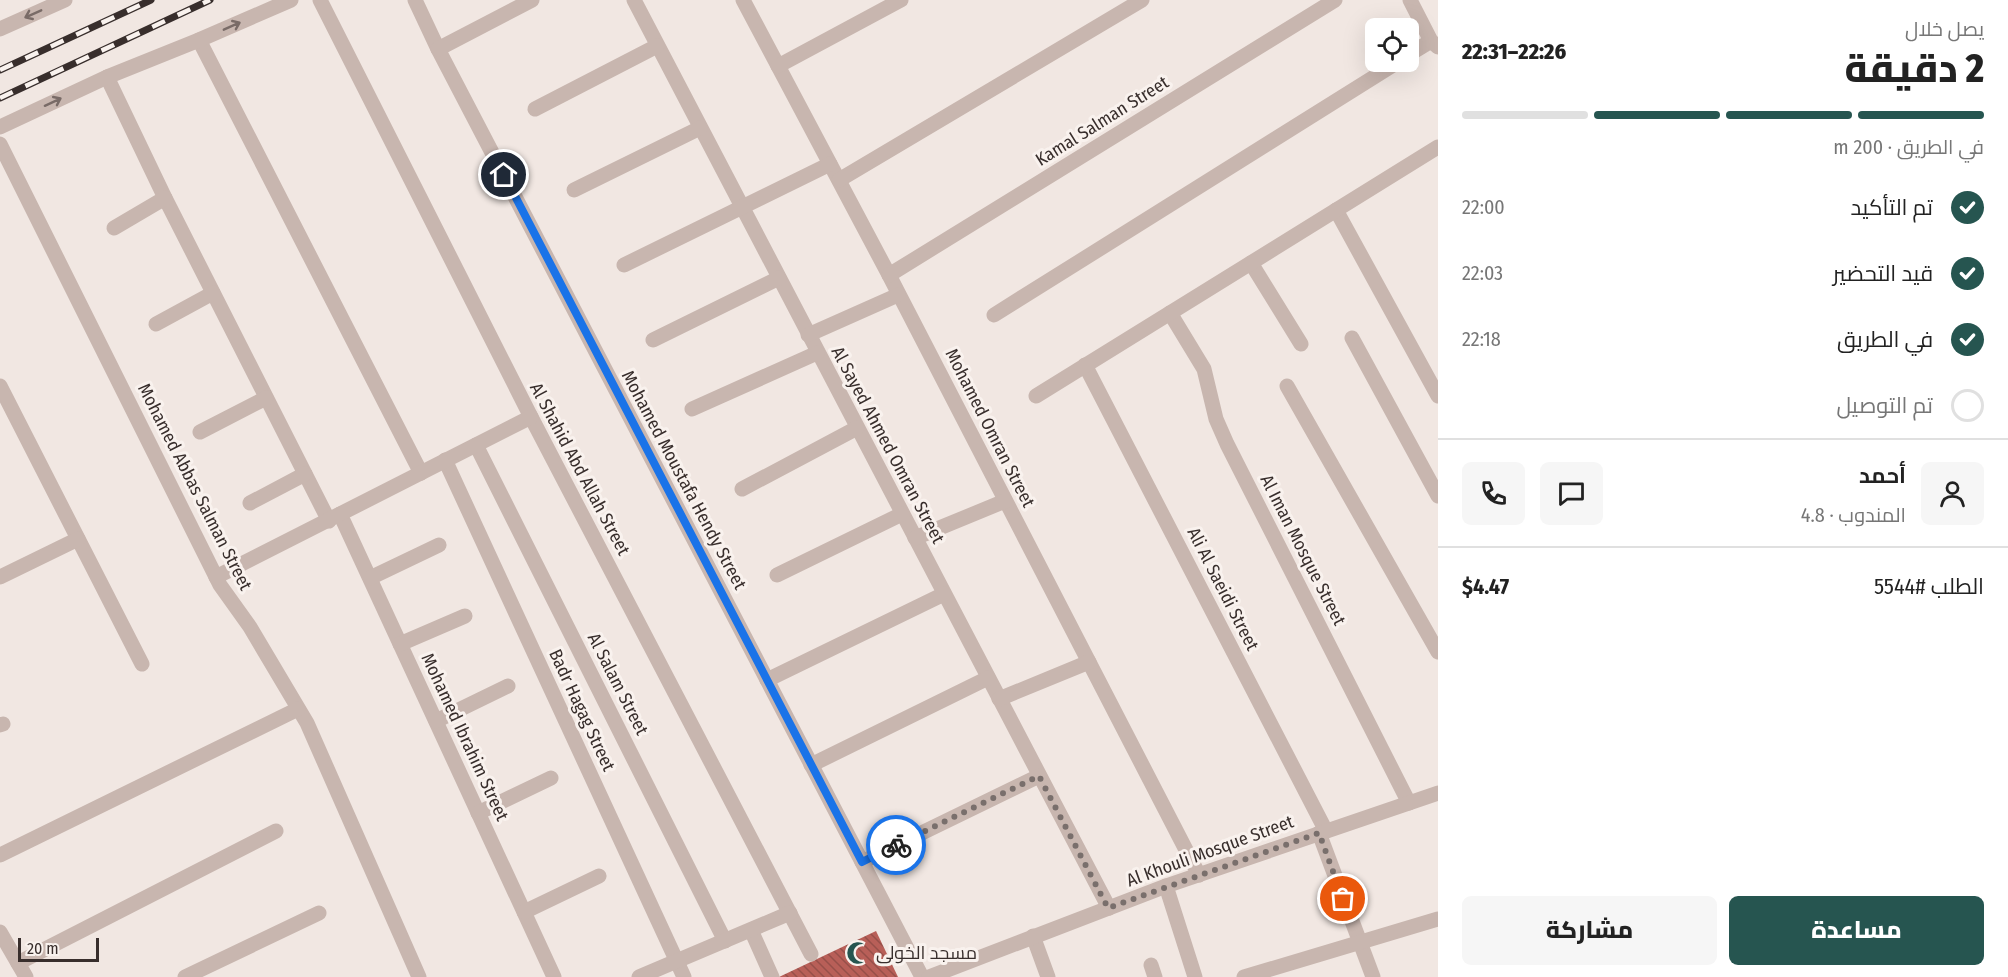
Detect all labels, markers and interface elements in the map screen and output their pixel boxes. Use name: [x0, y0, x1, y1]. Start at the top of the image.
one-way arrow: [24, 9, 42, 20]
text: يصل خلال: [1905, 17, 1984, 41]
map controls: [1365, 18, 1419, 72]
button: locate: [1365, 18, 1419, 72]
one-way arrow: [223, 20, 241, 31]
text: 22:26–22:31: [1462, 38, 1566, 65]
text: 2 دقيقة: [1845, 46, 1984, 92]
street label: Kamal Salman Street: [1031, 71, 1173, 171]
one-way arrow: [44, 96, 62, 108]
text: في الطريق · 200 m: [1833, 135, 1984, 159]
pin: [478, 149, 529, 200]
icon: home: [487, 158, 520, 191]
icon: check: [1951, 191, 1984, 224]
text: تم التأكيد: [1851, 194, 1933, 221]
text: 22:00: [1462, 195, 1505, 219]
icon: check: [1951, 257, 1984, 290]
text: قيد التحضير: [1833, 260, 1933, 287]
text: 22:03: [1462, 261, 1503, 285]
icon: check: [1951, 323, 1984, 356]
text: في الطريق: [1837, 326, 1933, 353]
text: 22:18: [1462, 327, 1501, 351]
street label: Al Sayed Ahmed Omran Street: [827, 343, 949, 547]
street label: Mohamed Omran Street: [941, 345, 1040, 511]
street label: Mohamed Moustafa Hendy Street: [617, 367, 751, 593]
street label: Al Shahid Abd Allah Street: [525, 379, 635, 559]
street label: Mohamed Abbas Salman Street: [133, 380, 257, 594]
text: تم التوصيل: [1836, 392, 1933, 419]
button: phone: [1462, 462, 1525, 525]
button: chat: [1540, 462, 1603, 525]
text: أحمد: [1859, 462, 1906, 489]
button: person: [1921, 462, 1984, 525]
street label: Al Iman Mosque Street: [1256, 471, 1351, 629]
text: المندوب · 4.8: [1801, 503, 1906, 527]
street label: Ali Al Saeidi Street: [1182, 524, 1264, 654]
text: $4.47: [1462, 573, 1509, 600]
text: الطلب #5544: [1874, 573, 1984, 600]
street label: Al Salam Street: [583, 629, 653, 739]
street label: Badr Hagag Street: [544, 645, 620, 775]
street label: Mohamed Ibrahim Street: [416, 650, 514, 824]
street label: Al Khouli Mosque Street: [1123, 810, 1297, 891]
courier: [866, 815, 926, 875]
icon: bike: [880, 829, 913, 862]
pin: [1317, 873, 1368, 924]
icon: bag: [1326, 882, 1359, 915]
button: مشاركة: [1462, 896, 1717, 965]
button: مساعدة: [1729, 896, 1984, 965]
scale bar: [18, 935, 99, 962]
text: 20 m: [27, 939, 58, 958]
mosque icon: مسجد الخولى: [845, 940, 871, 966]
place label: مسجد الخولى: [876, 942, 977, 964]

